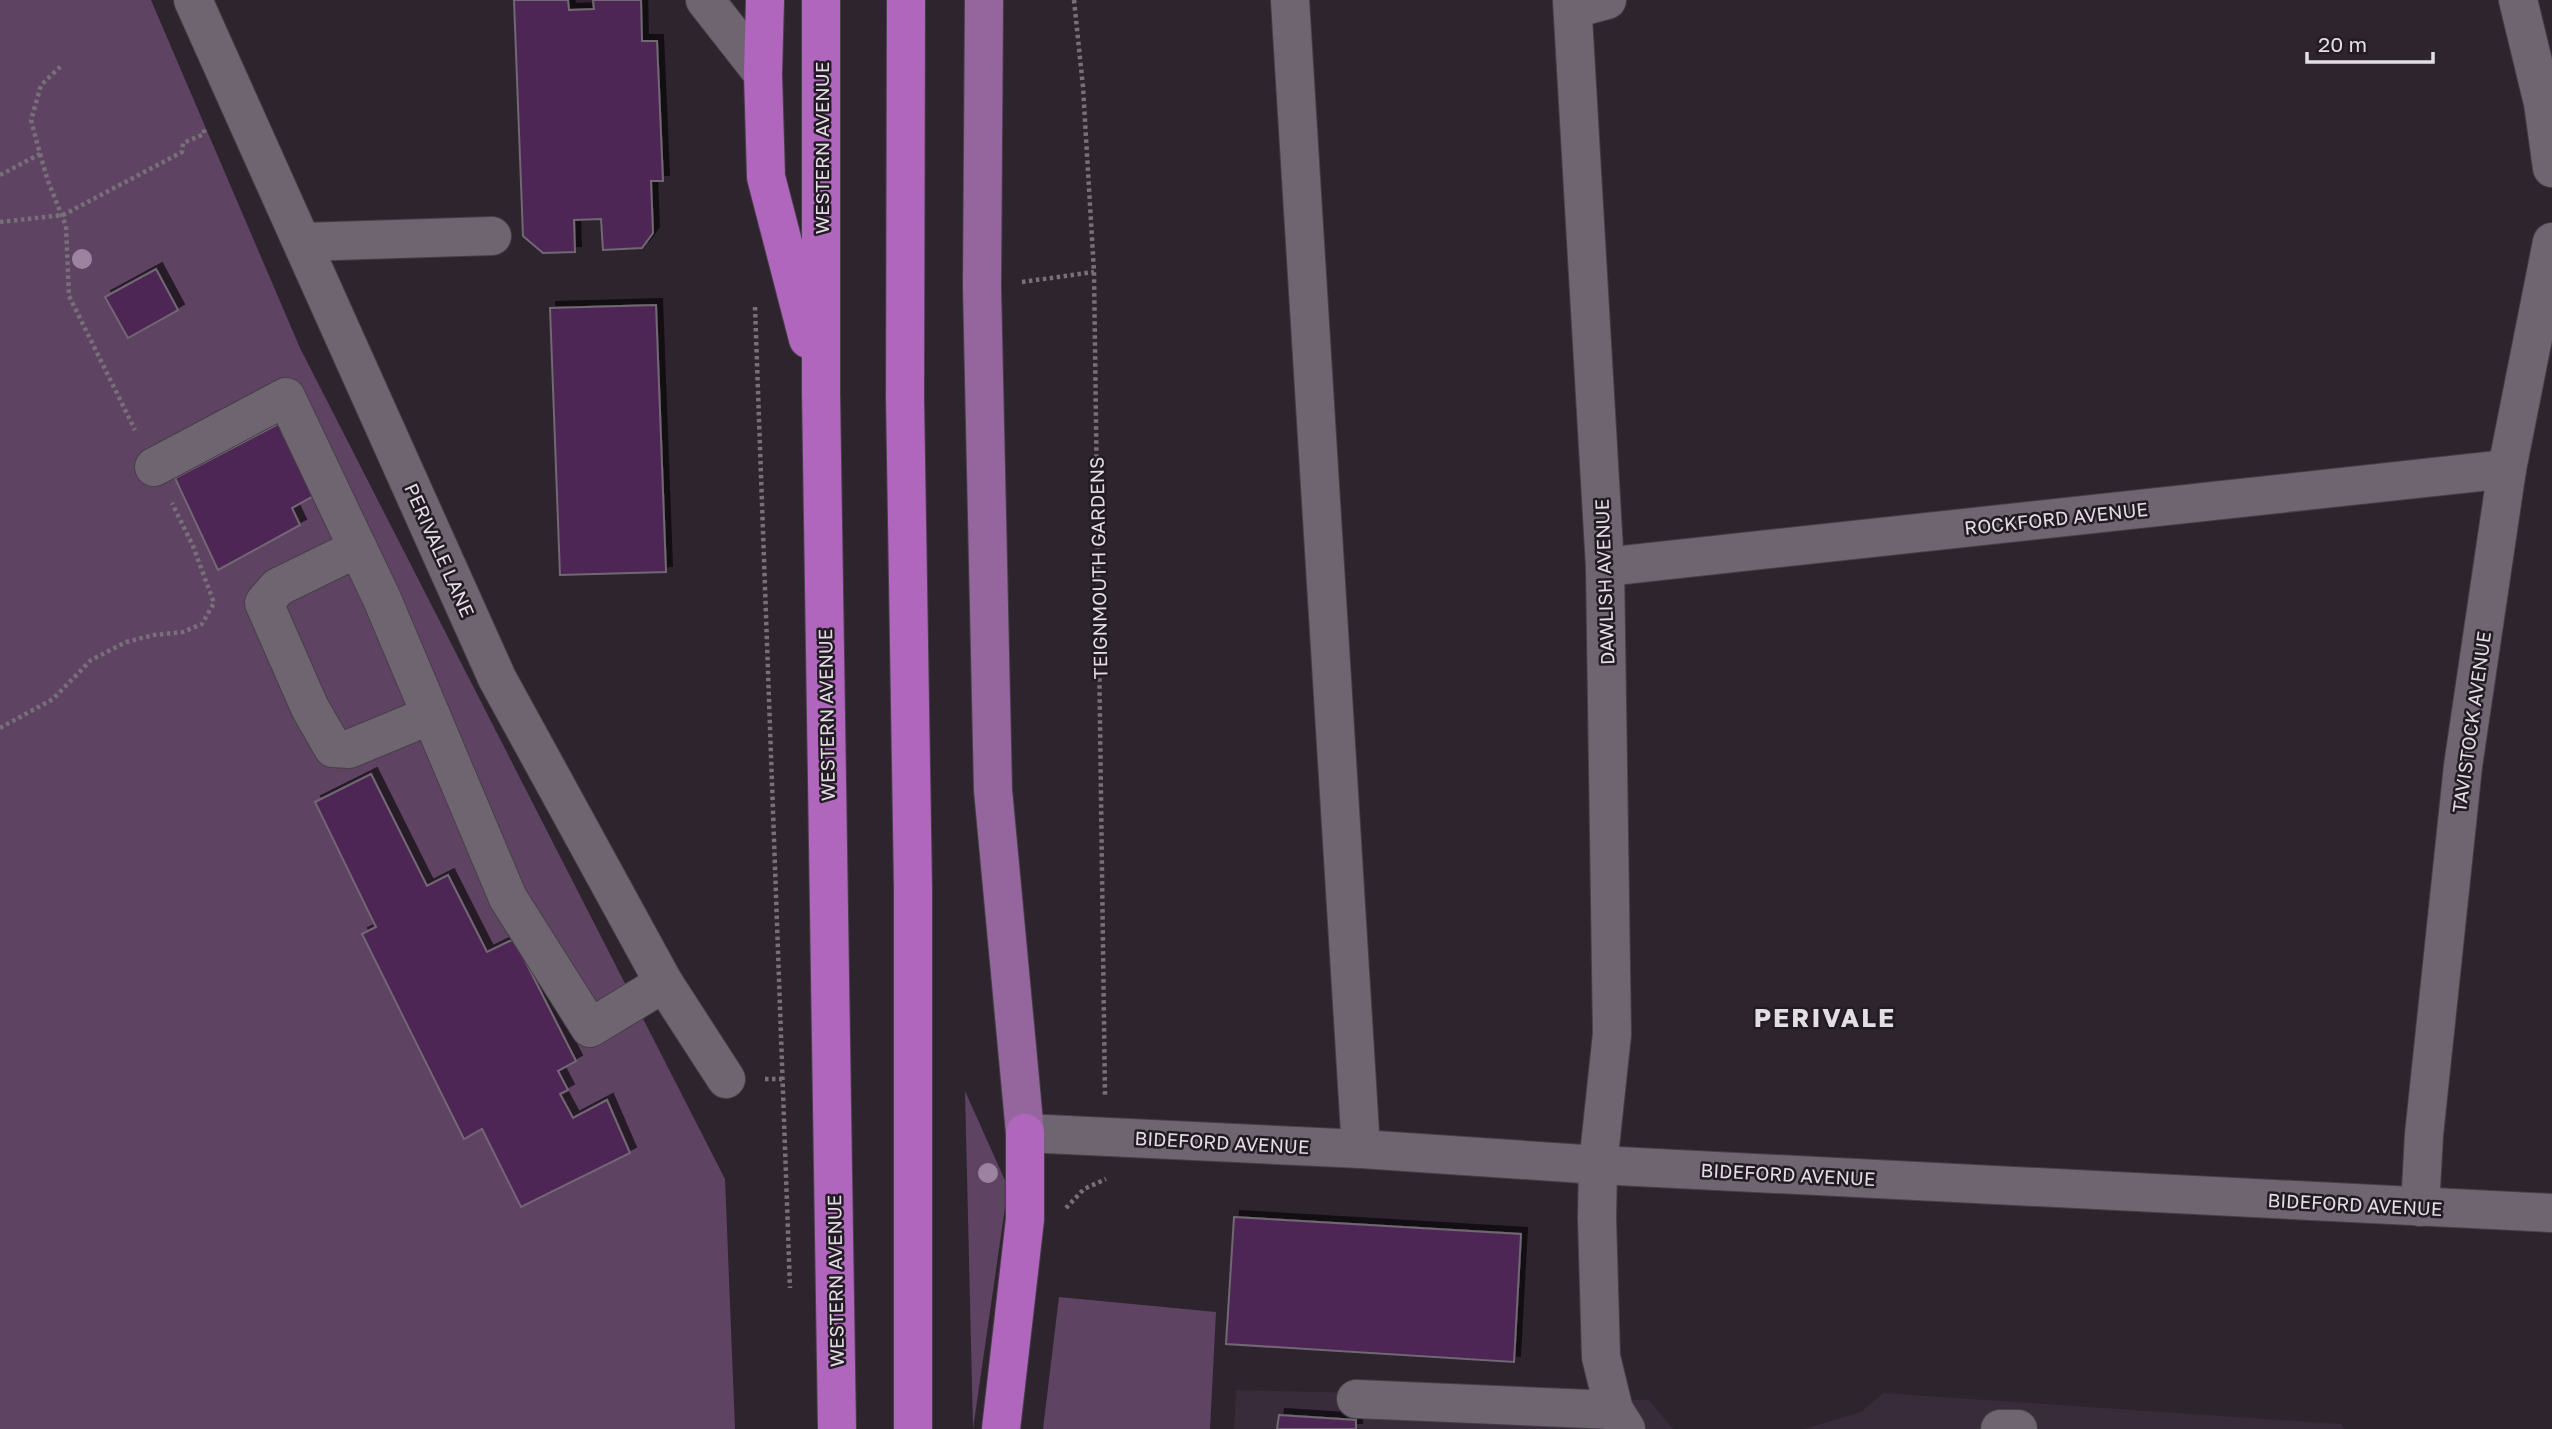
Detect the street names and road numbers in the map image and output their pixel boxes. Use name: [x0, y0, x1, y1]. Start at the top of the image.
street label: WESTERN AVENUE: [810, 62, 833, 234]
street label: TEIGNMOUTH GARDENS: [1085, 457, 1111, 679]
street label: PERIVALE LANE: [400, 480, 480, 620]
street label: ROCKFORD AVENUE: [1963, 497, 2149, 539]
street label: DAWLISH AVENUE: [1590, 499, 1618, 665]
street label: WESTERN AVENUE: [813, 629, 839, 801]
street label: TAVISTOCK AVENUE: [2447, 630, 2495, 814]
street label: BIDEFORD AVENUE: [1134, 1126, 1310, 1158]
street label: BIDEFORD AVENUE: [1700, 1158, 1876, 1190]
street label: BIDEFORD AVENUE: [2267, 1188, 2443, 1220]
street label: WESTERN AVENUE: [822, 1195, 848, 1367]

